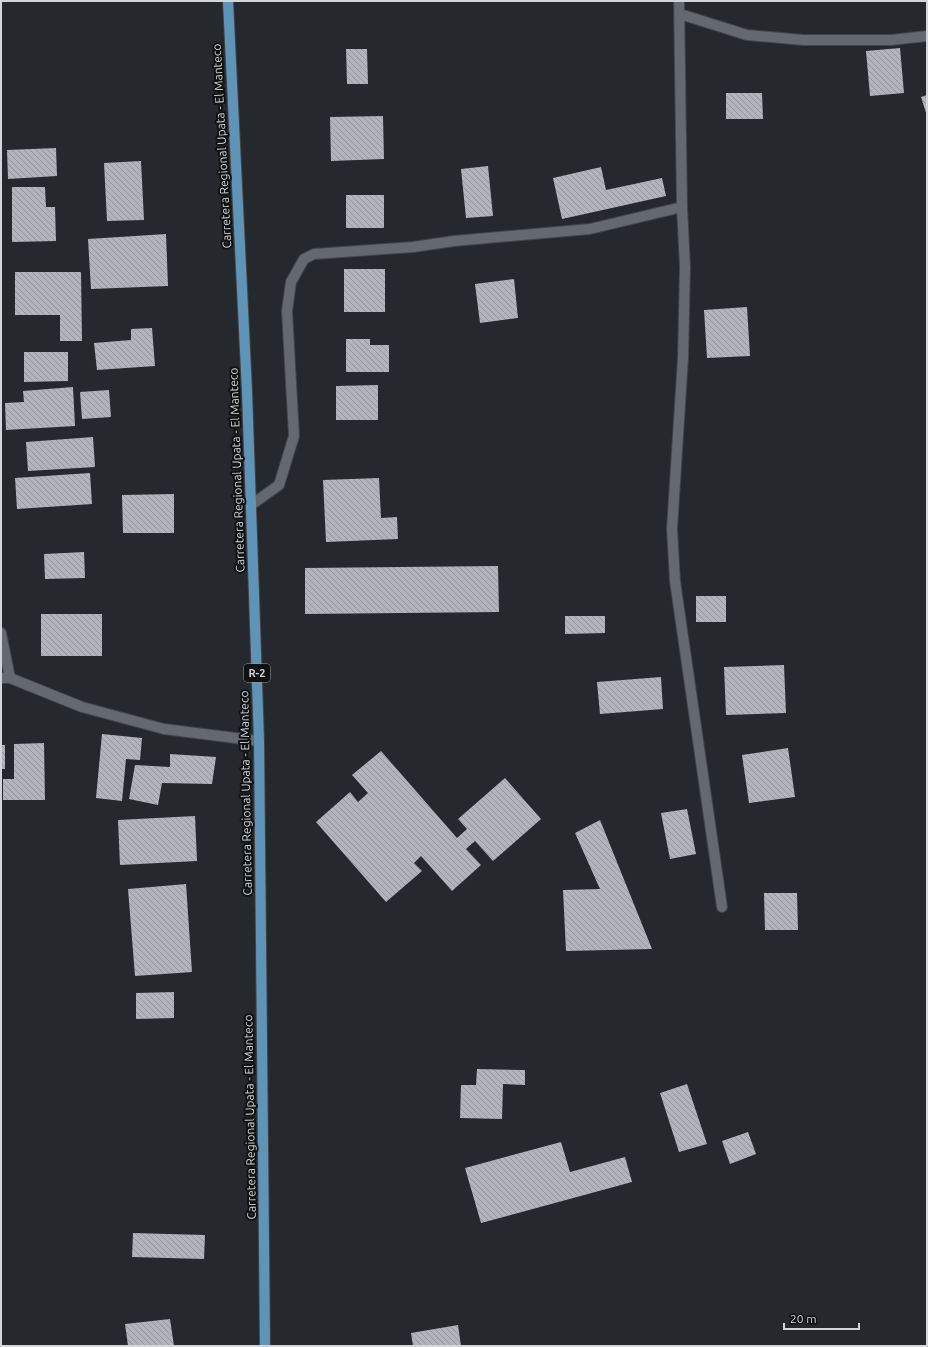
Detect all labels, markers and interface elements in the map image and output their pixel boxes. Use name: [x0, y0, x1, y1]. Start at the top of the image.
street label: Carretera Regional Upata - El Manteco: [210, 43, 233, 249]
street label: Carretera Regional Upata - El Manteco: [226, 367, 247, 573]
road number: R-2: [244, 664, 270, 682]
street label: Carretera Regional Upata - El Manteco: [237, 690, 254, 896]
street label: Carretera Regional Upata - El Manteco: [241, 1014, 258, 1220]
scale bar: [784, 1305, 859, 1331]
text: 20 m: [790, 1312, 817, 1325]

